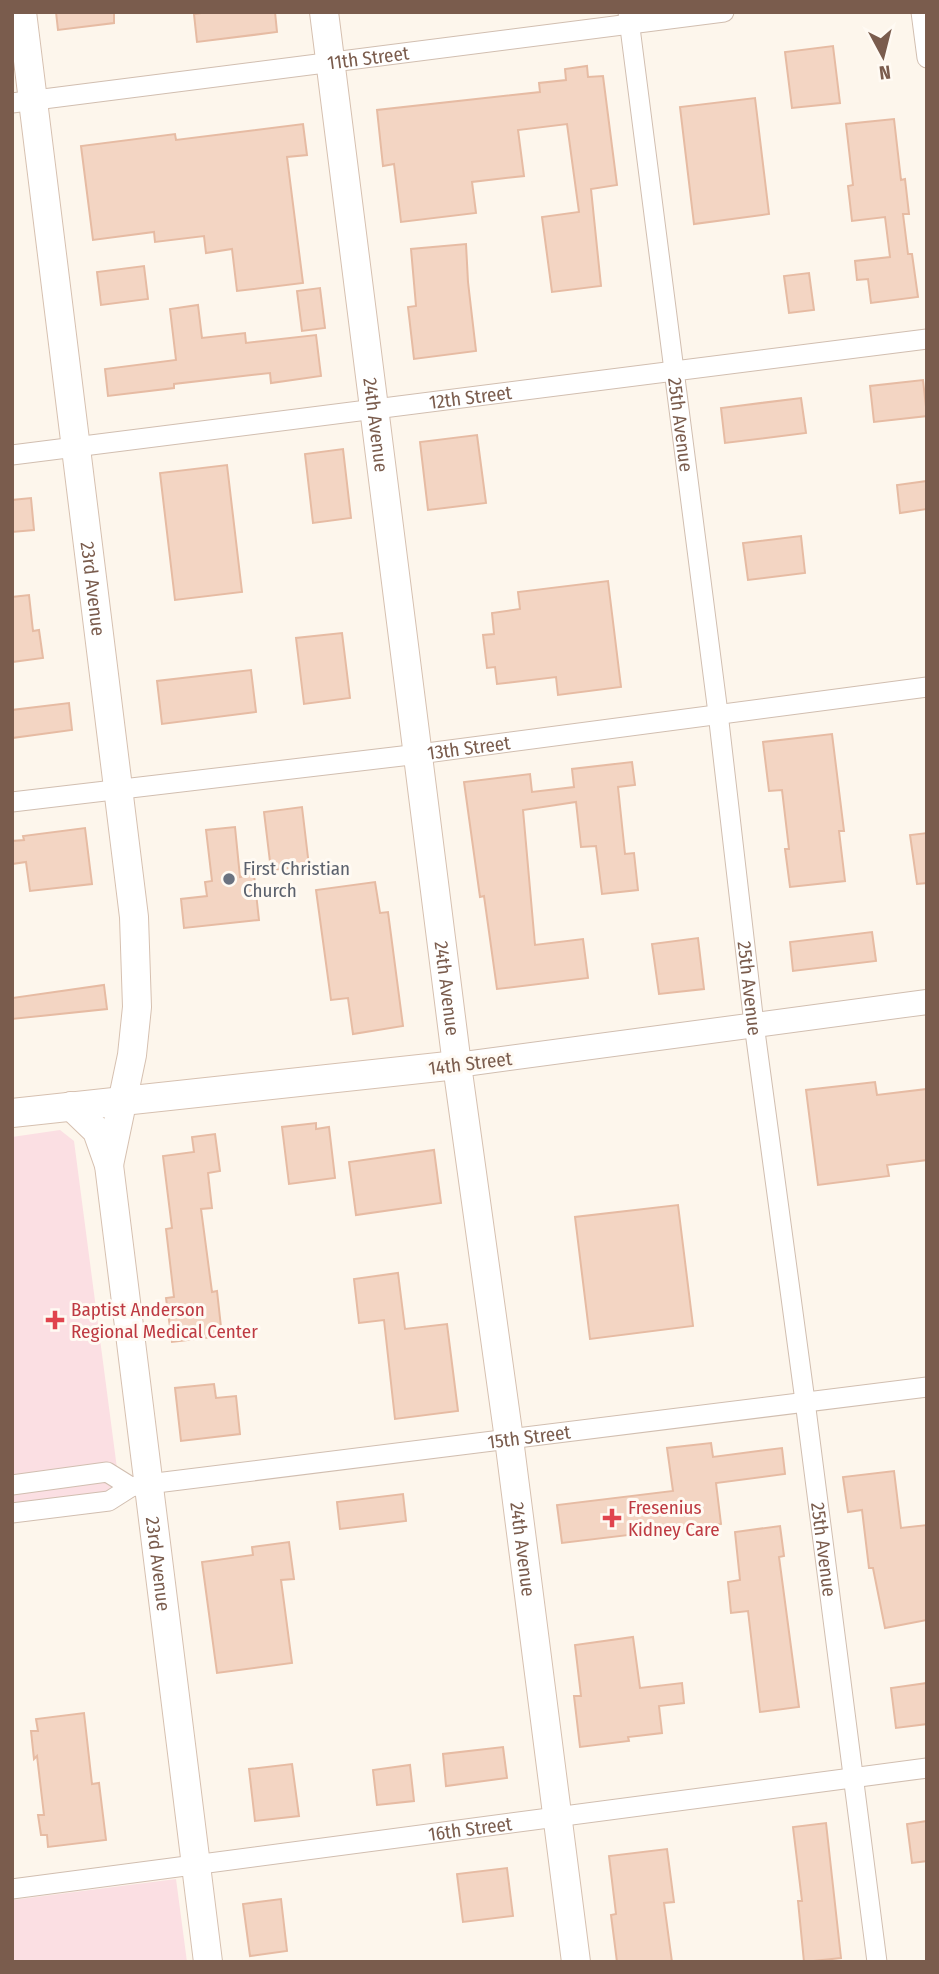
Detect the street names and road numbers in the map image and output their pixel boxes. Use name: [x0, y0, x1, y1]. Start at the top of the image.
street label: 11th Street: [326, 41, 411, 75]
street label: 24th Avenue: [358, 376, 393, 473]
street label: 25th Avenue: [663, 376, 698, 473]
street label: 12th Street: [428, 381, 514, 414]
street label: 23rd Avenue: [76, 540, 110, 637]
street label: 13th Street: [426, 731, 512, 765]
street label: 24th Avenue: [429, 940, 464, 1037]
street label: 25th Avenue: [733, 940, 766, 1037]
street label: 14th Street: [427, 1047, 514, 1080]
street label: 15th Street: [486, 1420, 573, 1454]
street label: 24th Avenue: [505, 1501, 540, 1598]
street label: 25th Avenue: [806, 1501, 841, 1598]
street label: 23rd Avenue: [141, 1515, 175, 1612]
street label: 16th Street: [427, 1812, 514, 1846]

